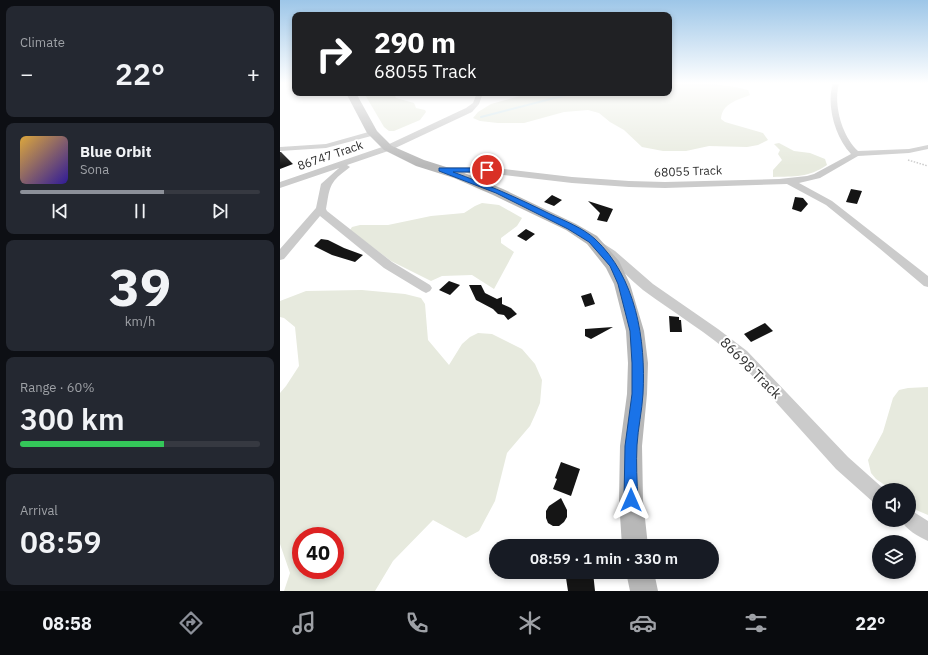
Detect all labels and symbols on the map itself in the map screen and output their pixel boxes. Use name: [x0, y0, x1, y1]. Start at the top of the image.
street label: 86747 Track: [295, 137, 365, 173]
pin: [470, 153, 504, 187]
street label: 68055 Track: [654, 162, 723, 180]
street label: 86698 Track: [716, 333, 786, 403]
position arrow: [610, 479, 652, 521]
speed limit sign: 40: [292, 527, 344, 579]

